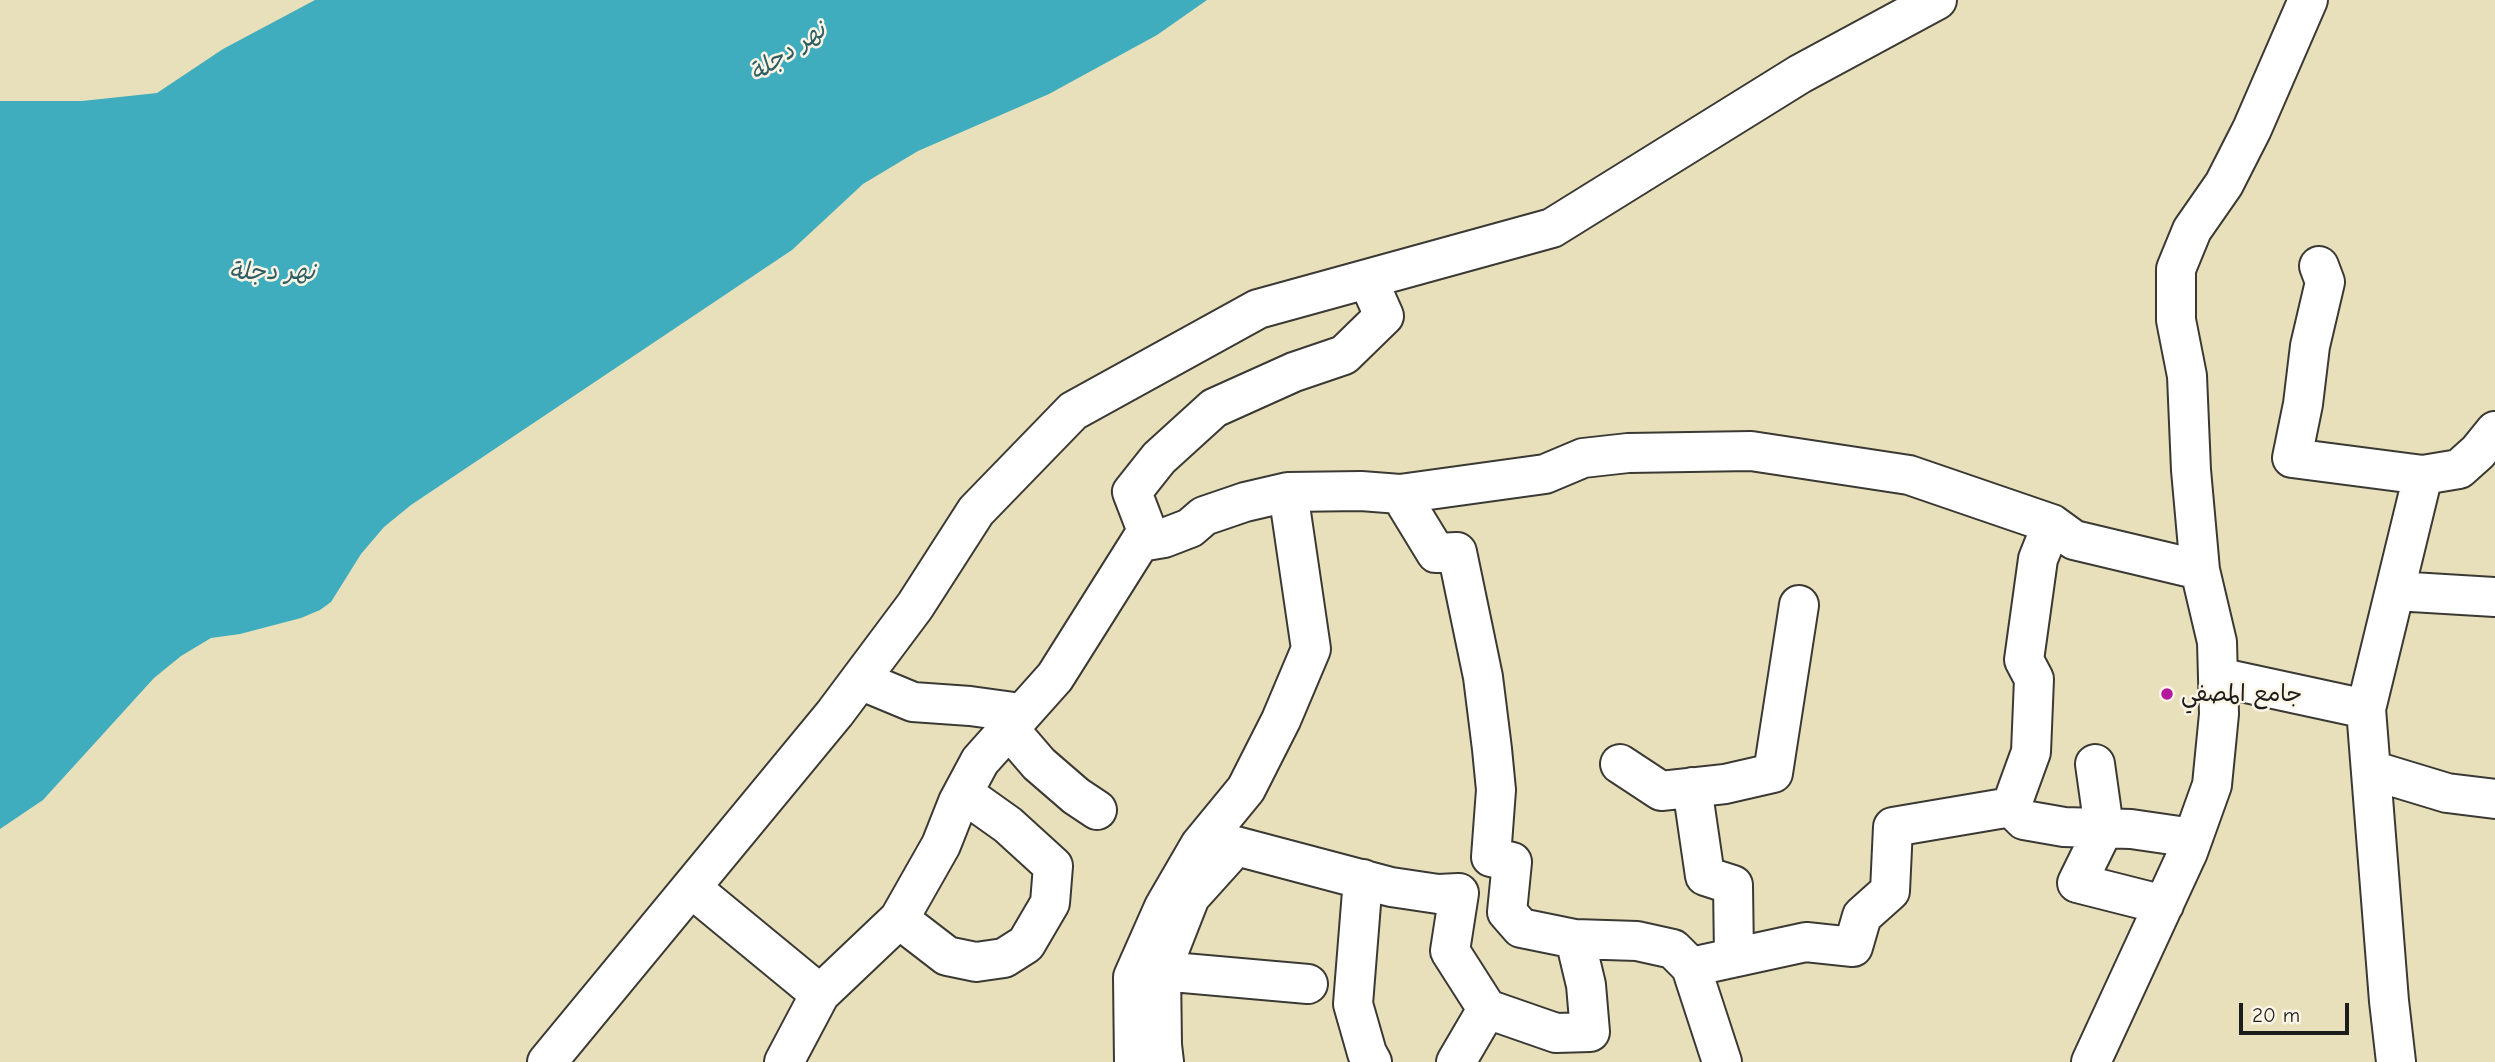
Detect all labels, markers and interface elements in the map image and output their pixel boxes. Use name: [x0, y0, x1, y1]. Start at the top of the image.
water label: نهر دجلة: [744, 16, 832, 88]
water label: نهر دجلة: [229, 258, 315, 286]
place label: جامع المصفي: [2181, 680, 2302, 708]
marker: جامع المصفي: [2159, 686, 2175, 702]
scale bar: [2243, 988, 2353, 1032]
text: 20 m: [2252, 1003, 2300, 1027]

